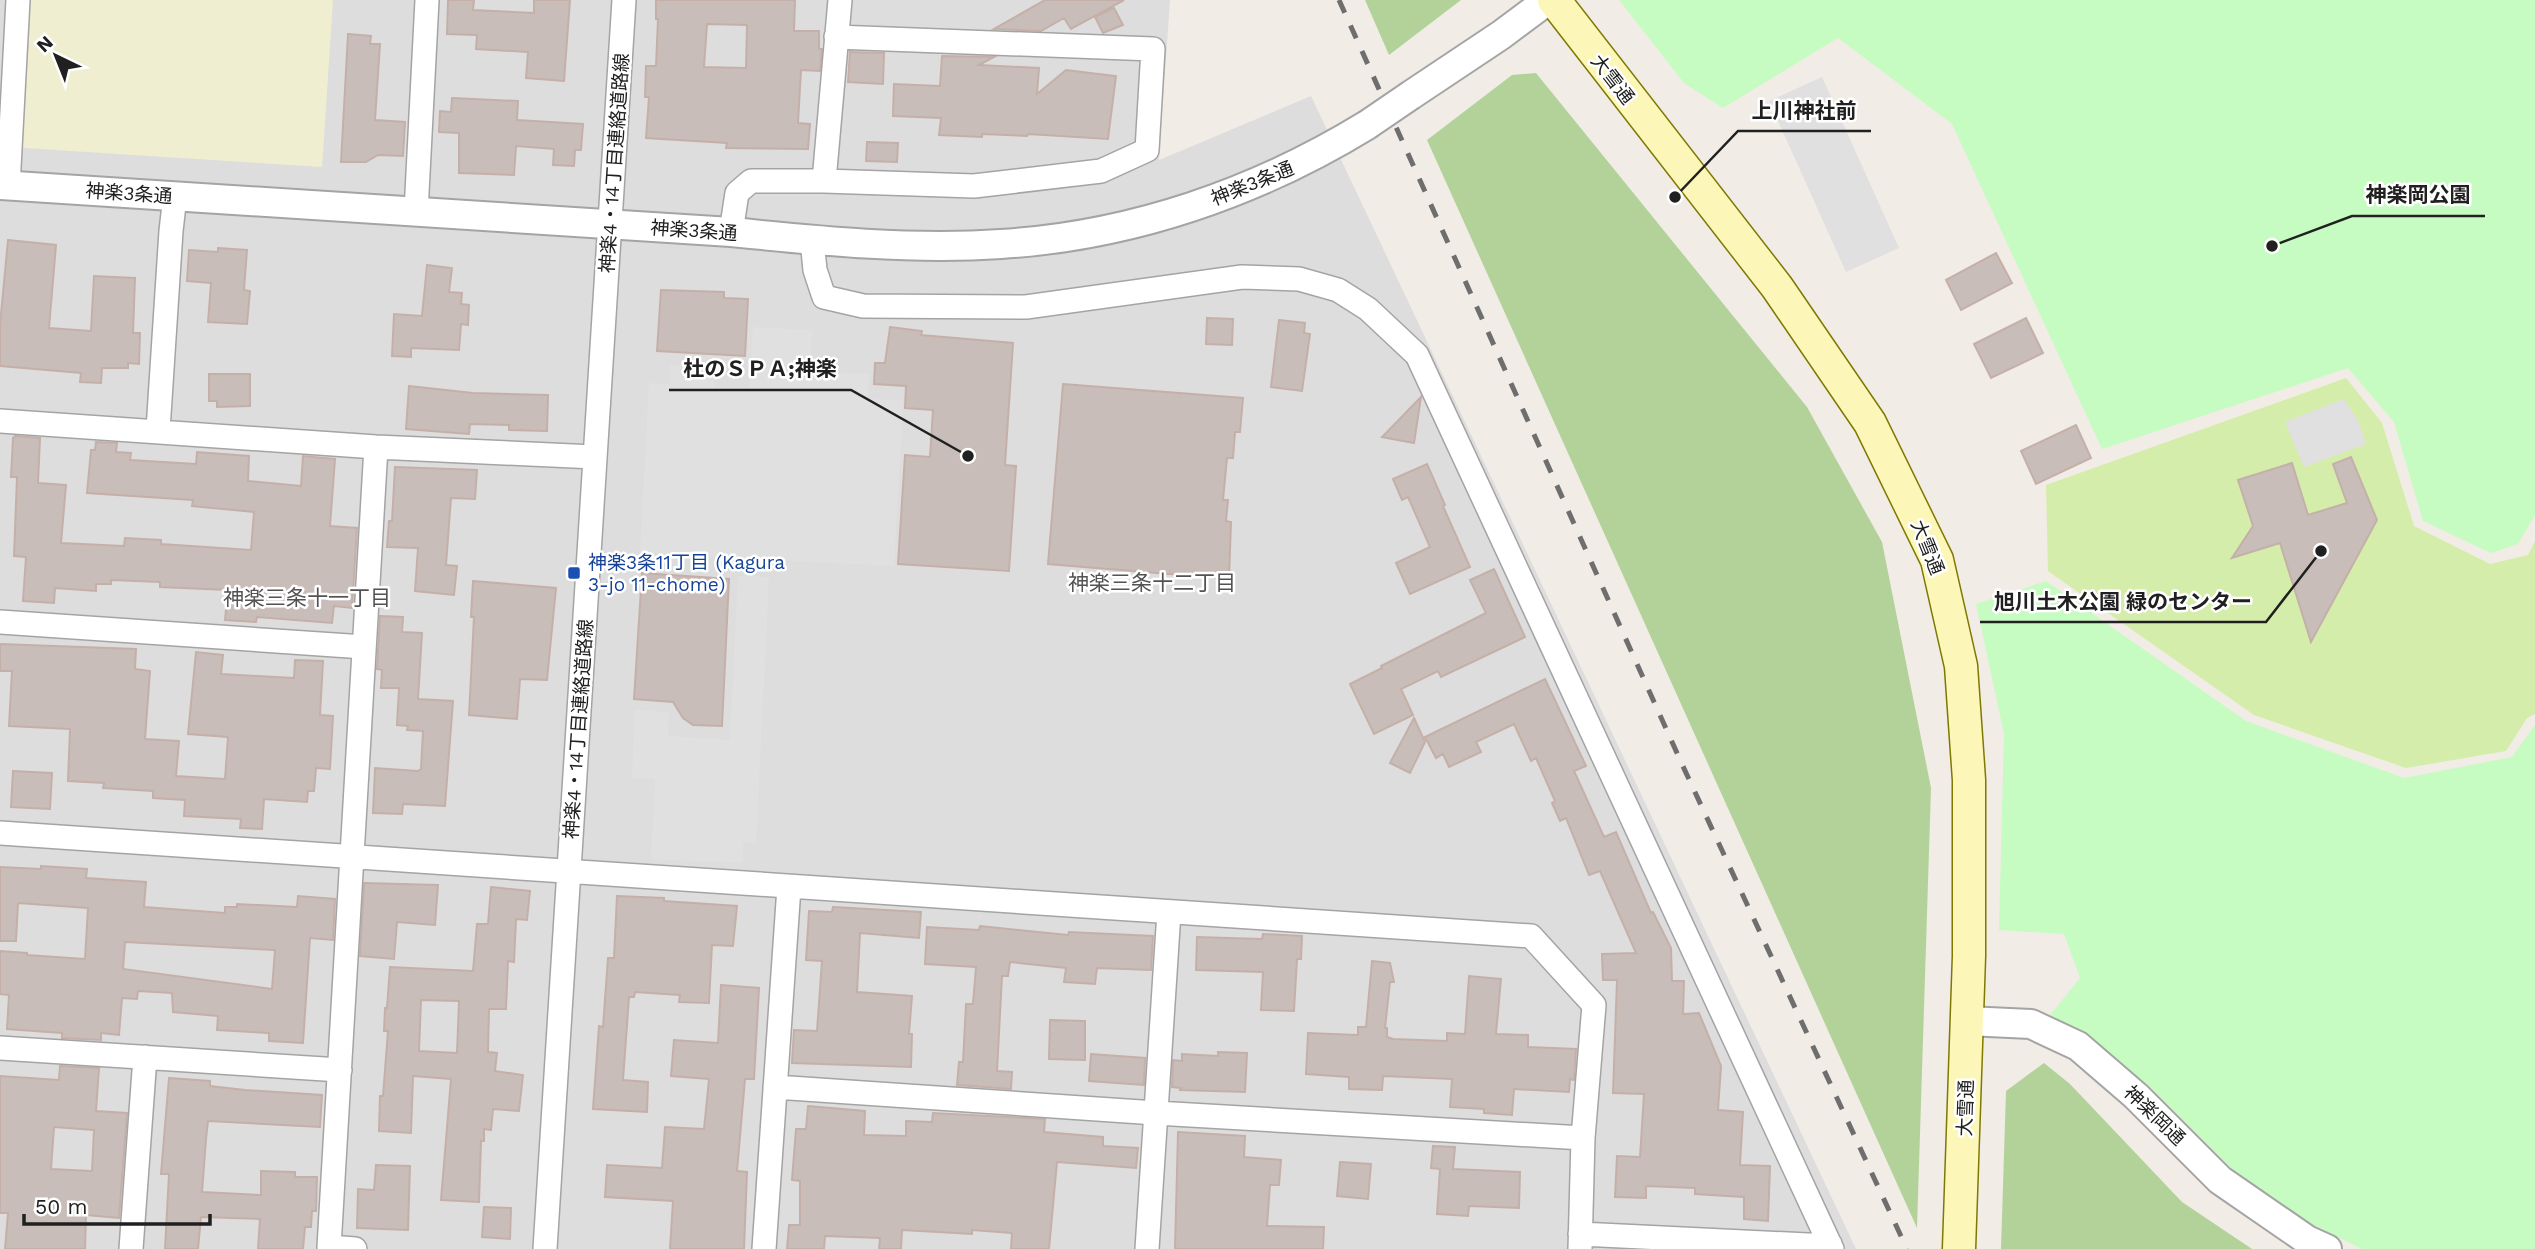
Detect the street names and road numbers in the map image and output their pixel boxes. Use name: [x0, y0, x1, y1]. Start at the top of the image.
street label: 大雪通: [1586, 50, 1639, 109]
street label: 神楽4・14丁目連絡道路線: [595, 52, 634, 274]
street label: 神楽3条通: [1208, 156, 1297, 210]
street label: 神楽3条通: [85, 179, 173, 208]
street label: 神楽3条通: [650, 216, 738, 245]
street label: 大雪通: [1906, 516, 1949, 578]
street label: 神楽4・14丁目連絡道路線: [559, 618, 598, 840]
street label: 大雪通: [1953, 1079, 1978, 1137]
street label: 神楽岡通: [2119, 1081, 2190, 1150]

